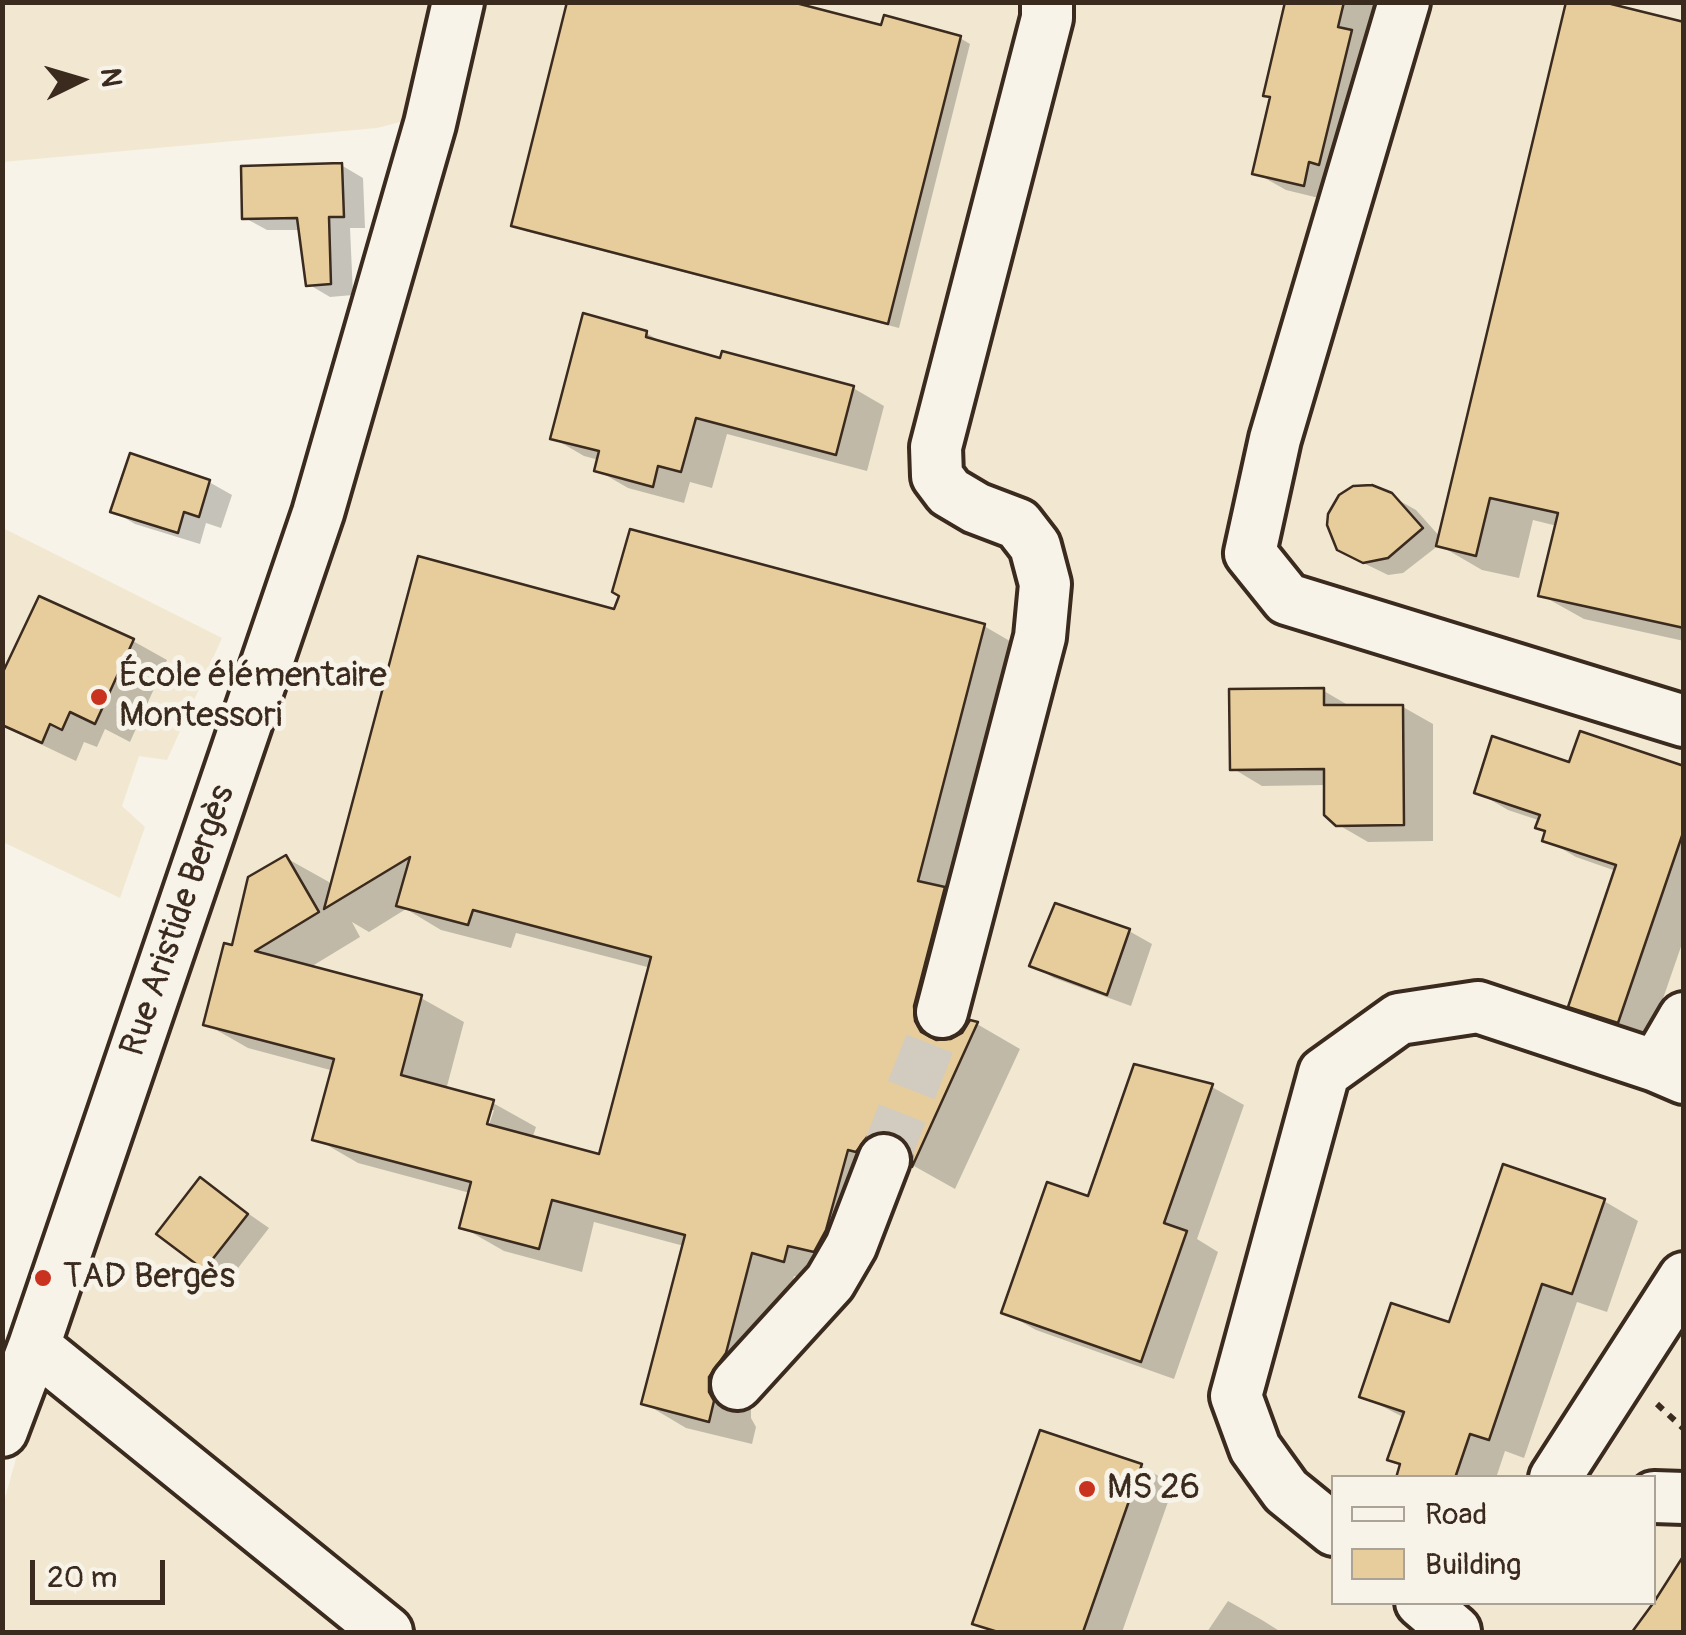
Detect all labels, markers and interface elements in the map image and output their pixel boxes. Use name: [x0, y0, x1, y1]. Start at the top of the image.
north arrow: [30, 30, 130, 130]
text: N: [92, 66, 129, 88]
place label: École élémentaire Montessori: [119, 656, 387, 738]
marker: École élémentaire Montessori: [88, 686, 110, 708]
street label: Rue Aristide Bergès: [113, 780, 245, 1062]
place label: TAD Bergès: [63, 1257, 235, 1299]
marker: TAD Bergès: [32, 1267, 54, 1289]
place label: MS 26: [1107, 1468, 1200, 1510]
legend: [1331, 1475, 1656, 1605]
marker: MS 26: [1076, 1478, 1098, 1500]
text: Road: [1425, 1496, 1487, 1533]
scale bar: [35, 1540, 170, 1602]
text: Building: [1425, 1546, 1521, 1583]
text: 20 m: [47, 1559, 117, 1596]

